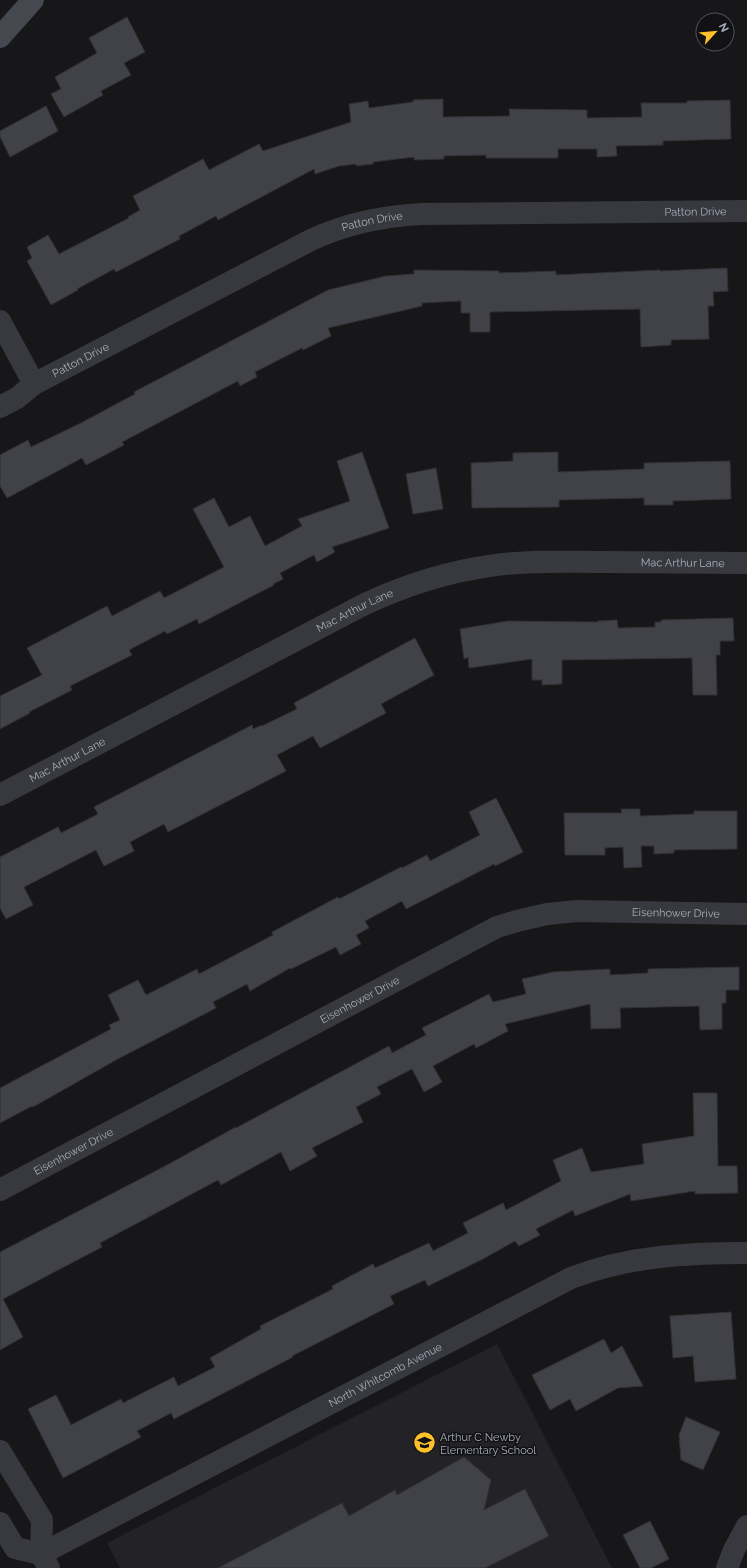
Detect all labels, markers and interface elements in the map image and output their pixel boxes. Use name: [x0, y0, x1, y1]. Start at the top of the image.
north arrow: [695, 12, 735, 52]
text: N: [716, 21, 731, 34]
street label: Patton Drive: [664, 205, 727, 219]
street label: Patton Drive: [340, 209, 404, 234]
street label: Patton Drive: [50, 340, 112, 380]
street label: Mac Arthur Lane: [641, 556, 725, 570]
street label: Mac Arthur Lane: [314, 586, 396, 635]
street label: Mac Arthur Lane: [27, 735, 108, 785]
street label: Eisenhower Drive: [632, 906, 720, 921]
street label: Eisenhower Drive: [318, 973, 402, 1026]
street label: Eisenhower Drive: [32, 1125, 116, 1178]
street label: North Whitcomb Avenue: [327, 1340, 445, 1410]
school or university icon: Arthur C Newby Elementary School: [412, 1430, 438, 1456]
place label: Arthur C Newby Elementary School: [440, 1431, 536, 1457]

